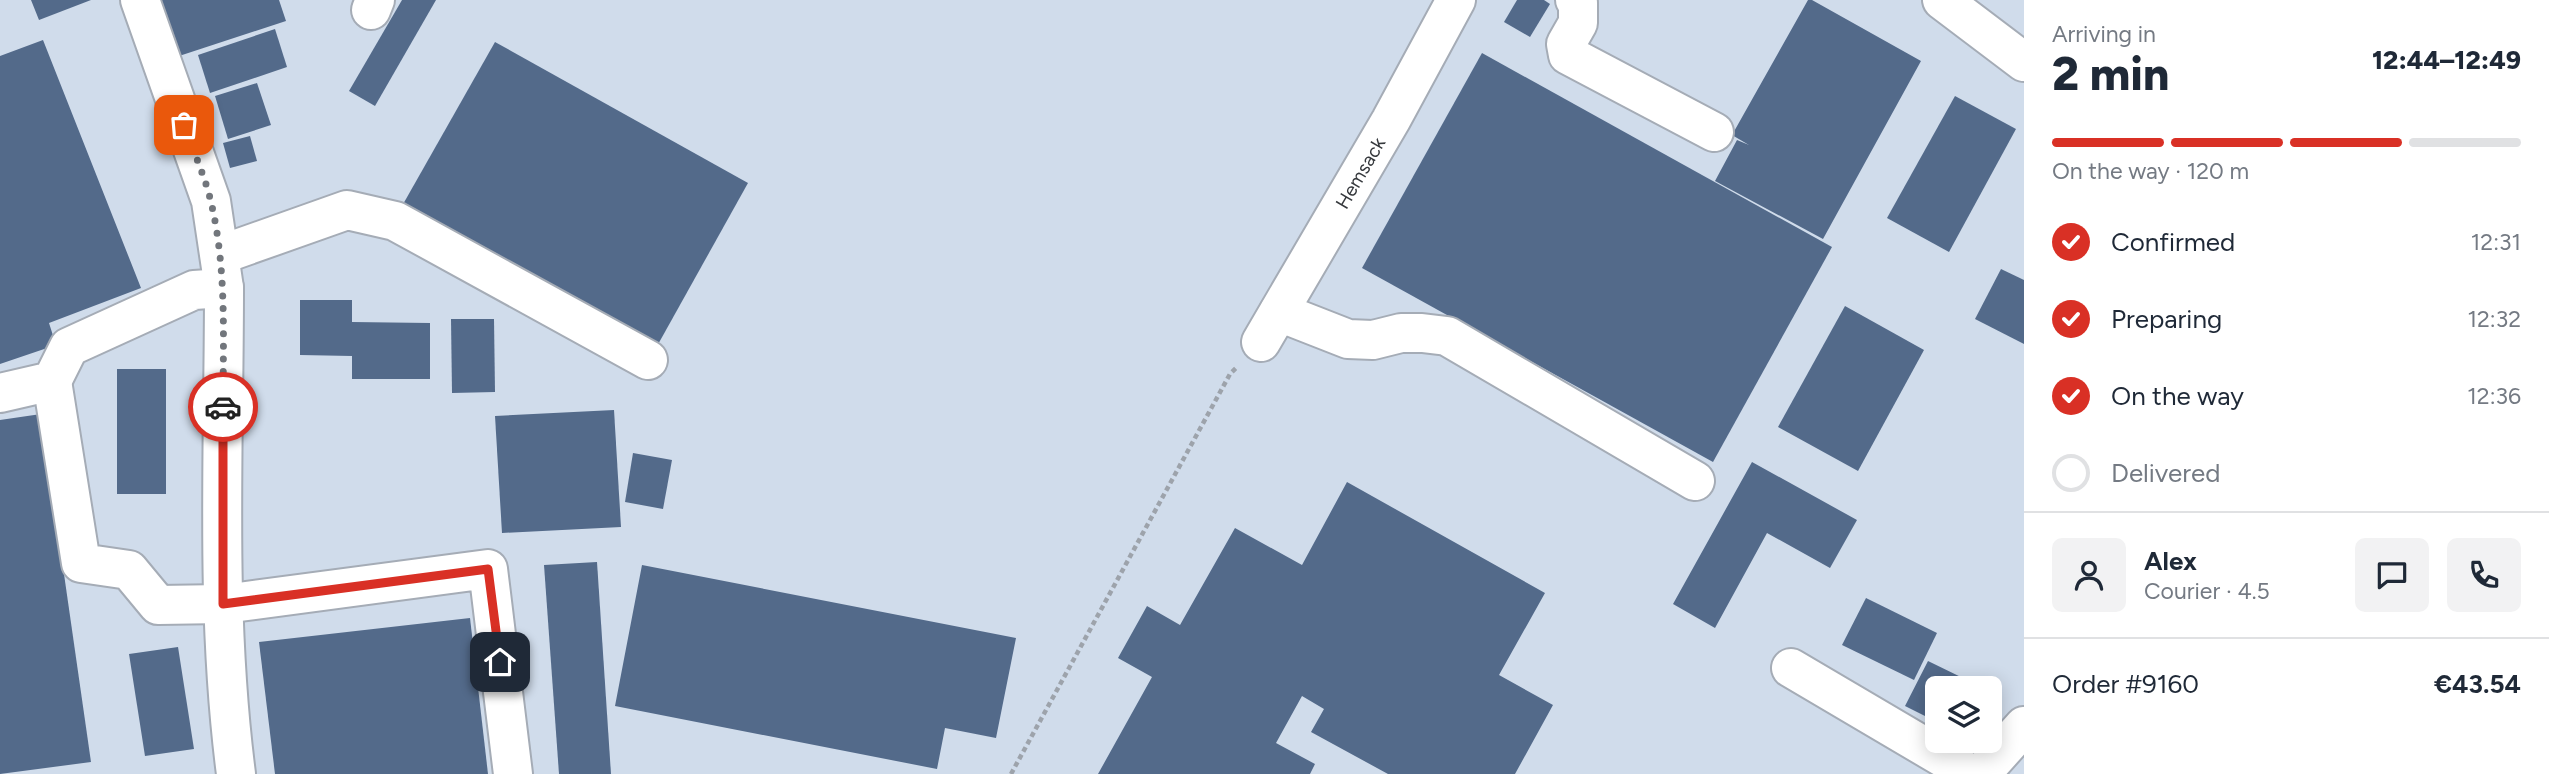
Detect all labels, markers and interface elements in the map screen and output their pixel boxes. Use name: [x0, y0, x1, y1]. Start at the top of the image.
text: Arriving in: [2052, 20, 2156, 48]
text: 12:44–12:49: [2372, 44, 2521, 76]
text: 2 min: [2052, 46, 2169, 102]
pin: [154, 95, 214, 155]
icon: bag: [165, 106, 203, 144]
street label: Hemsack: [1331, 133, 1391, 213]
text: On the way · 120 m: [2052, 157, 2249, 185]
icon: check: [2052, 223, 2090, 261]
text: Confirmed: [2111, 226, 2235, 258]
text: 12:31: [2471, 228, 2521, 256]
icon: check: [2052, 300, 2090, 338]
text: Preparing: [2111, 303, 2222, 335]
text: 12:32: [2467, 305, 2521, 333]
courier: [188, 372, 258, 442]
icon: check: [2052, 377, 2090, 415]
text: On the way: [2111, 380, 2244, 412]
text: 12:36: [2467, 382, 2521, 410]
icon: car: [204, 388, 242, 426]
text: Delivered: [2111, 457, 2220, 489]
button: person: [2052, 538, 2126, 612]
button: chat: [2355, 538, 2429, 612]
button: phone: [2447, 538, 2521, 612]
text: Alex: [2144, 545, 2197, 577]
text: Courier · 4.5: [2144, 577, 2270, 605]
pin: [470, 632, 530, 692]
icon: home: [481, 643, 519, 681]
text: Order #9160: [2052, 668, 2199, 700]
text: €43.54: [2434, 668, 2521, 700]
map controls: [1925, 676, 2002, 753]
button: layers: [1925, 676, 2002, 753]

